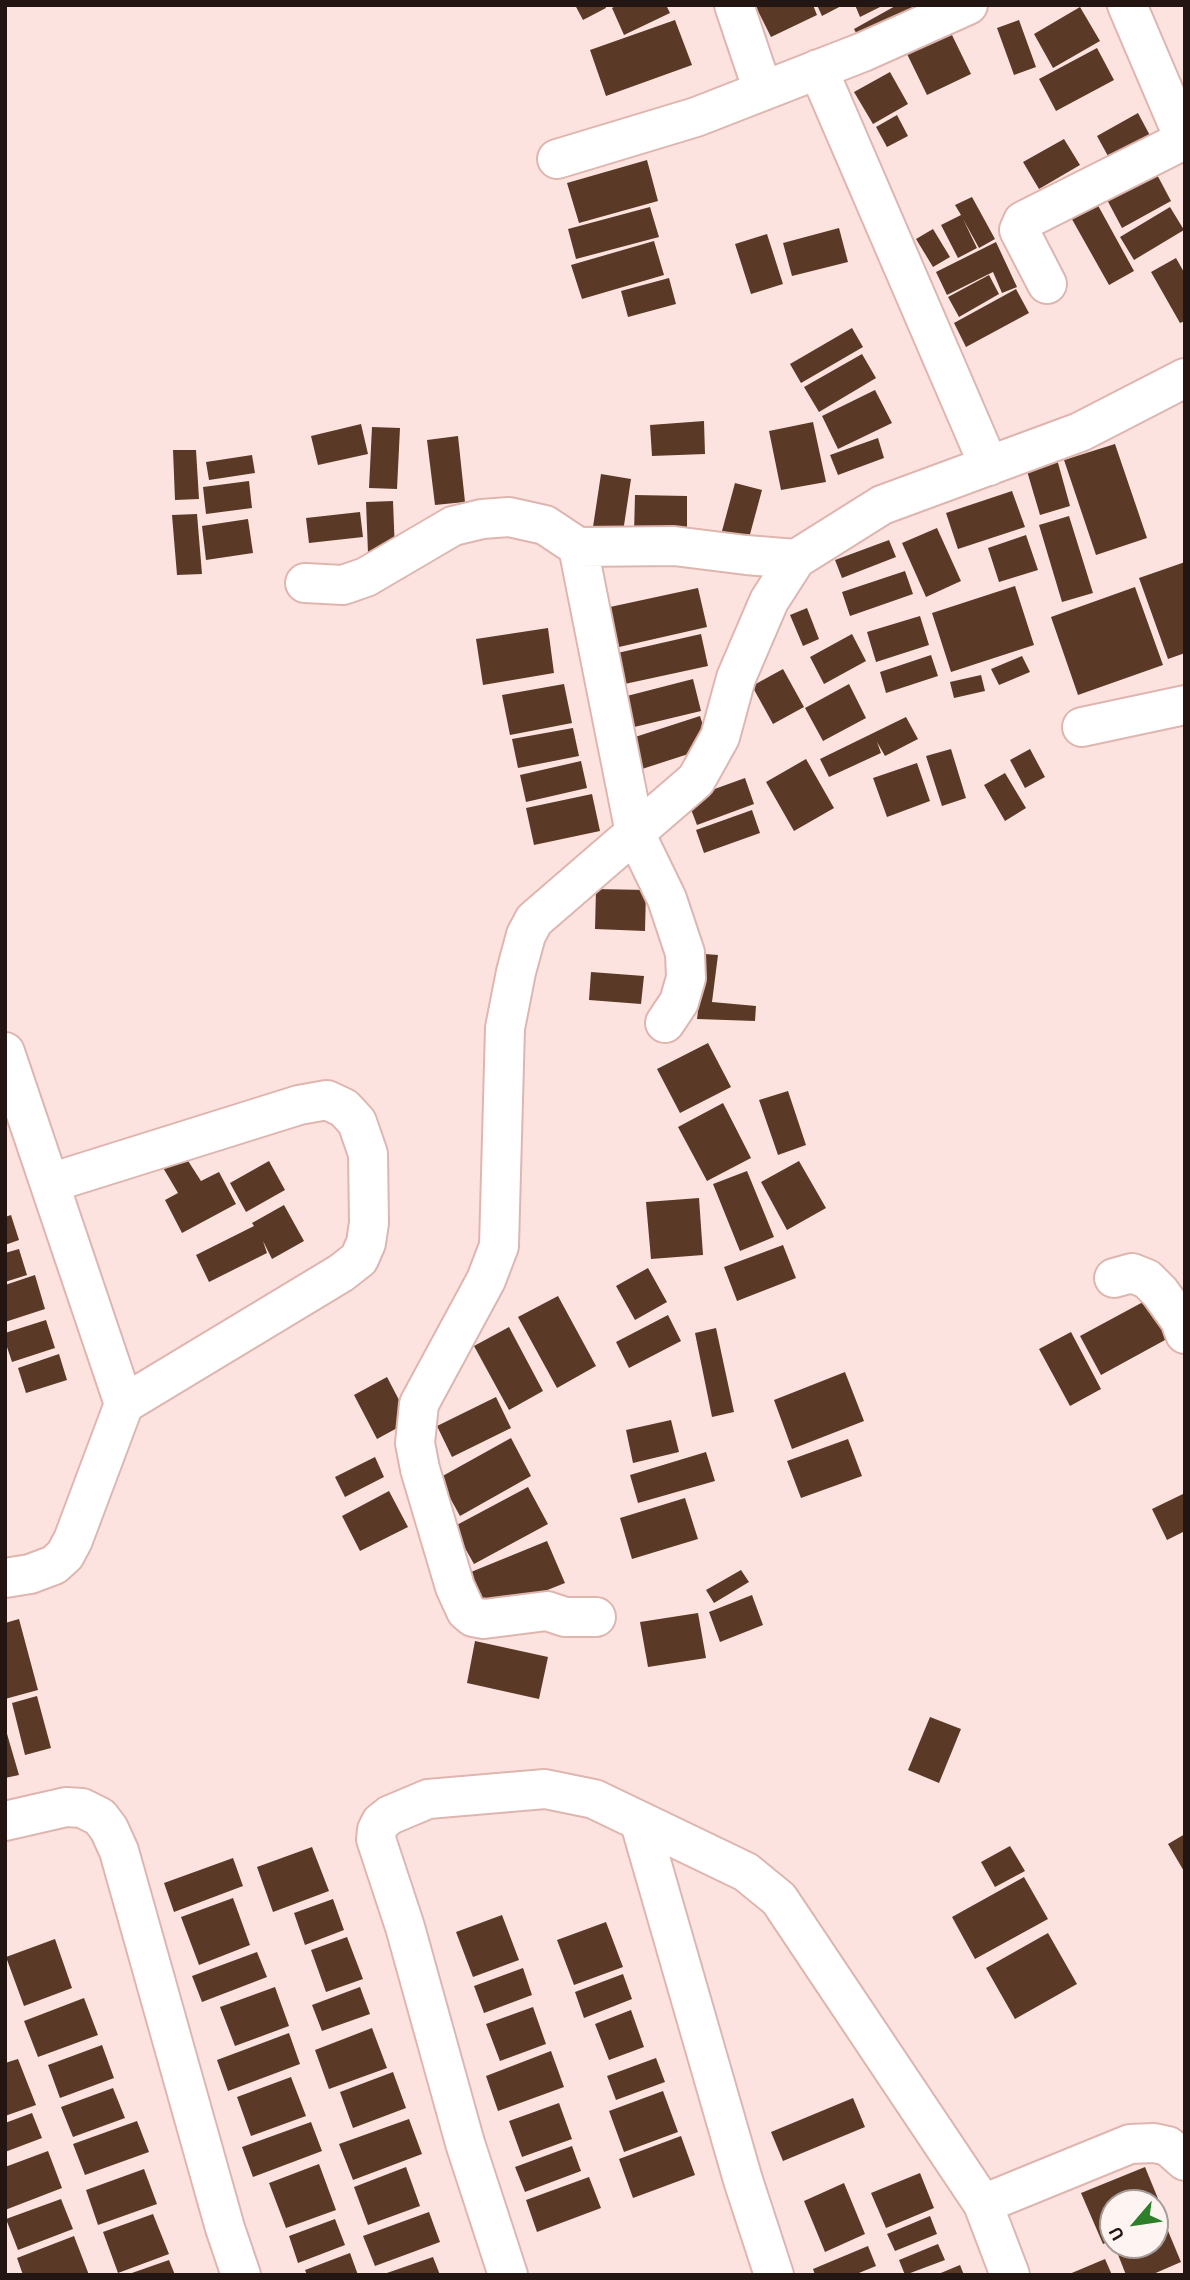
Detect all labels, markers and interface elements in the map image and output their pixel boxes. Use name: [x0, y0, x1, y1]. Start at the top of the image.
north arrow: [1099, 2189, 1169, 2259]
text: U: [1106, 2224, 1128, 2243]

